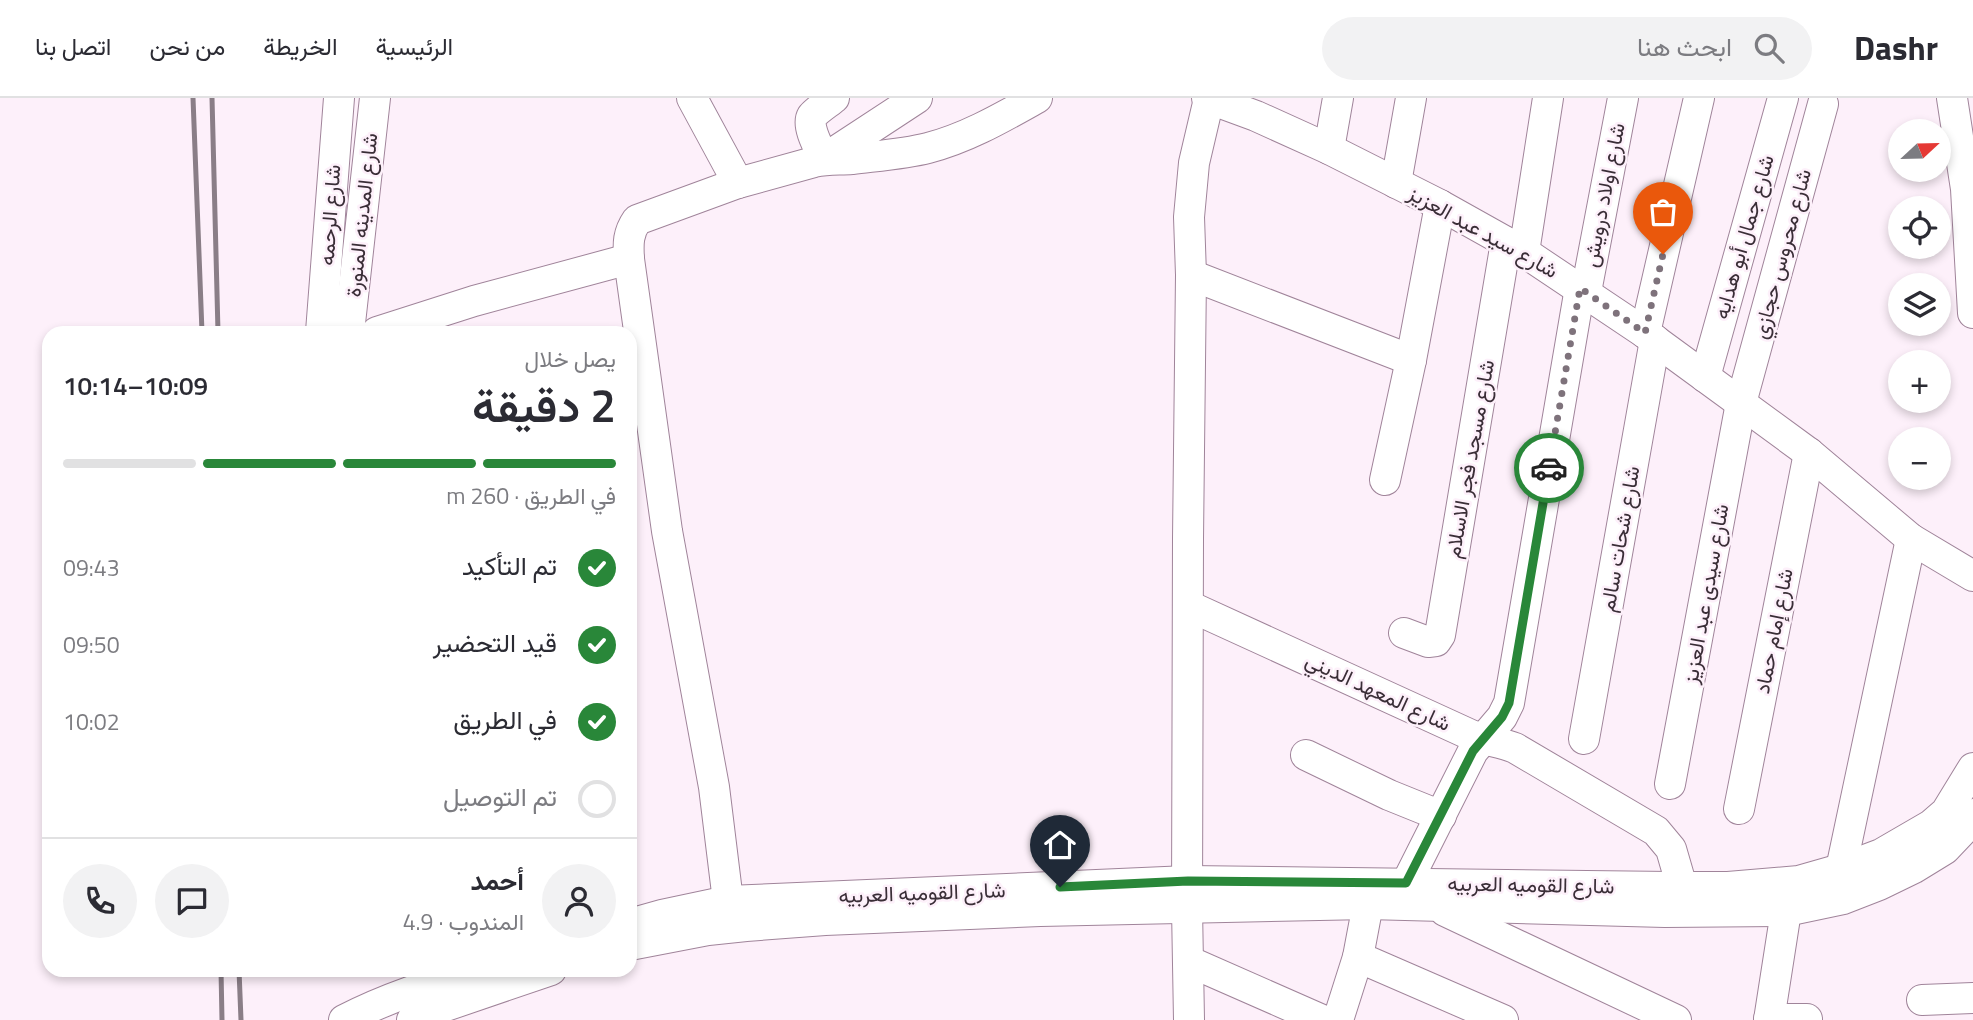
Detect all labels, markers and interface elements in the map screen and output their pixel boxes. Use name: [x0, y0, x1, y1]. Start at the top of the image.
search box: [1322, 17, 1812, 80]
text: Dashr: [1854, 23, 1938, 73]
text: ابحث هنا: [1637, 27, 1732, 66]
text: اتصل بنا: [35, 28, 111, 64]
text: من نحن: [149, 28, 225, 64]
text: الخريطة: [263, 28, 338, 64]
text: الرئيسية: [376, 28, 453, 64]
icon: search: [1750, 29, 1788, 67]
north arrow: [1888, 119, 1951, 182]
map controls: [1888, 119, 1951, 490]
street label: شارع اولاد درويش: [1573, 120, 1633, 270]
street label: شارع المدينه المنورة: [336, 131, 386, 299]
street label: شارع جمال أبو هدايه: [1704, 151, 1782, 323]
street label: شارع الرحمه: [310, 163, 348, 267]
street label: شارع محروس حجازي: [1743, 165, 1821, 343]
street label: شارع سيد عبد العزيز: [1402, 176, 1564, 286]
pin: [1633, 182, 1693, 254]
icon: bag: [1644, 193, 1682, 231]
button: locate: [1888, 196, 1951, 259]
button: layers: [1888, 273, 1951, 336]
text: يصل خلال: [525, 341, 616, 376]
button: +: [1888, 350, 1951, 413]
street label: شارع مسجد فجر الاسلام: [1436, 357, 1502, 561]
text: 10:09–10:14: [63, 366, 208, 405]
text: 2 دقيقة: [472, 370, 616, 440]
button: −: [1888, 427, 1951, 490]
courier: [1514, 433, 1584, 503]
icon: car: [1530, 449, 1568, 487]
street label: شارع شحات سالم: [1590, 463, 1648, 614]
text: في الطريق · 260 m: [446, 478, 616, 513]
street label: شارع سيدى عبد العزيز: [1673, 501, 1737, 687]
text: تم التأكيد: [462, 546, 557, 585]
icon: check: [578, 549, 616, 587]
text: 09:43: [63, 550, 120, 585]
street label: شارع إمام حماد: [1745, 565, 1801, 696]
text: قيد التحضير: [433, 623, 557, 662]
icon: check: [578, 626, 616, 664]
text: 09:50: [63, 627, 120, 662]
street label: شارع المعهد الديني: [1299, 643, 1457, 741]
text: في الطريق: [453, 700, 557, 739]
icon: check: [578, 703, 616, 741]
text: 10:02: [63, 704, 120, 739]
text: تم التوصيل: [443, 777, 557, 816]
pin: [1030, 815, 1090, 887]
icon: home: [1041, 826, 1079, 864]
text: أحمد: [471, 861, 524, 900]
button: phone: [63, 864, 137, 938]
button: chat: [155, 864, 229, 938]
button: person: [542, 864, 616, 938]
street label: شارع القوميه العربيه: [1447, 867, 1615, 901]
street label: شارع القوميه العربيه: [838, 873, 1006, 911]
text: المندوب · 4.9: [403, 904, 524, 939]

